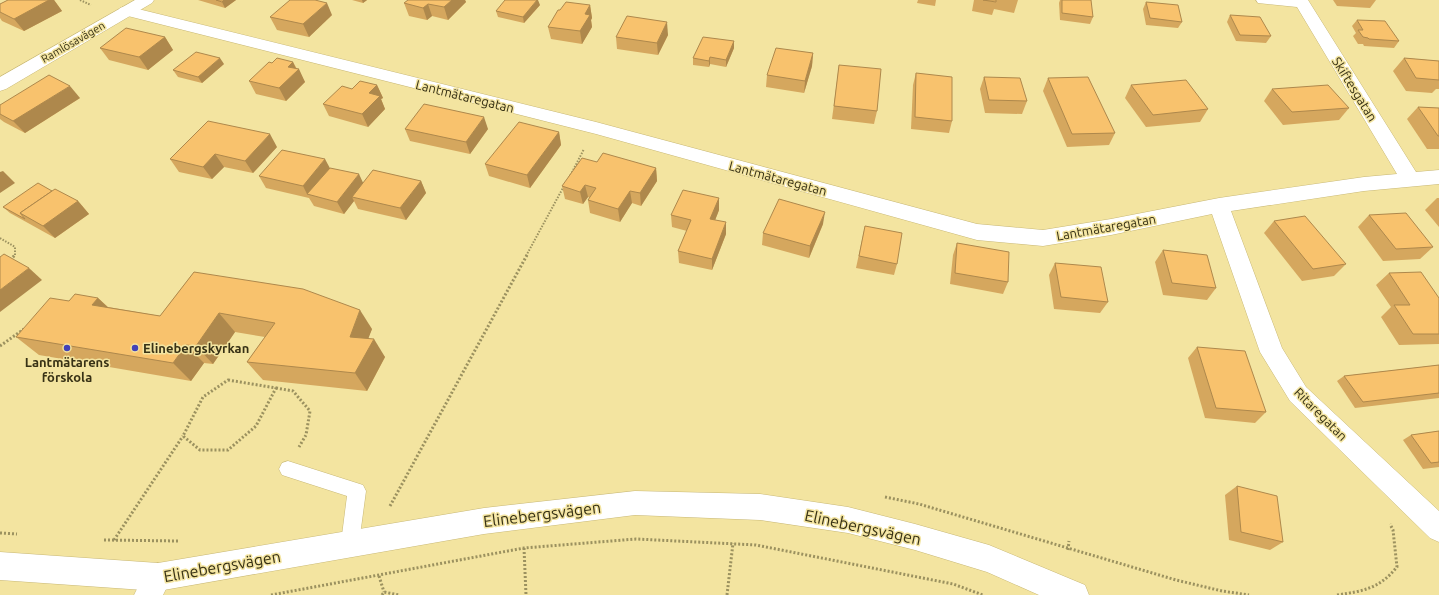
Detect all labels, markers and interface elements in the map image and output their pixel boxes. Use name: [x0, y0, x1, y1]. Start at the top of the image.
street label: Ramlösavägen: [39, 19, 107, 65]
street label: Skiftesgatan: [1330, 54, 1380, 124]
street label: Lantmätaregatan: [414, 77, 516, 115]
street label: Lantmätaregatan: [727, 158, 829, 198]
street label: Lantmätaregatan: [1055, 211, 1157, 243]
place label: Elinebergskyrkan: [143, 341, 249, 355]
marker: Lantmätarens förskola: [62, 343, 72, 353]
marker: Elinebergskyrkan: [130, 343, 140, 353]
place label: Lantmätarens förskola: [25, 355, 109, 384]
street label: Ritaregatan: [1292, 385, 1350, 443]
street label: Elinebergsvägen: [482, 498, 602, 530]
street label: Elinebergsvägen: [803, 506, 923, 548]
street label: Elinebergsvägen: [162, 547, 282, 585]

